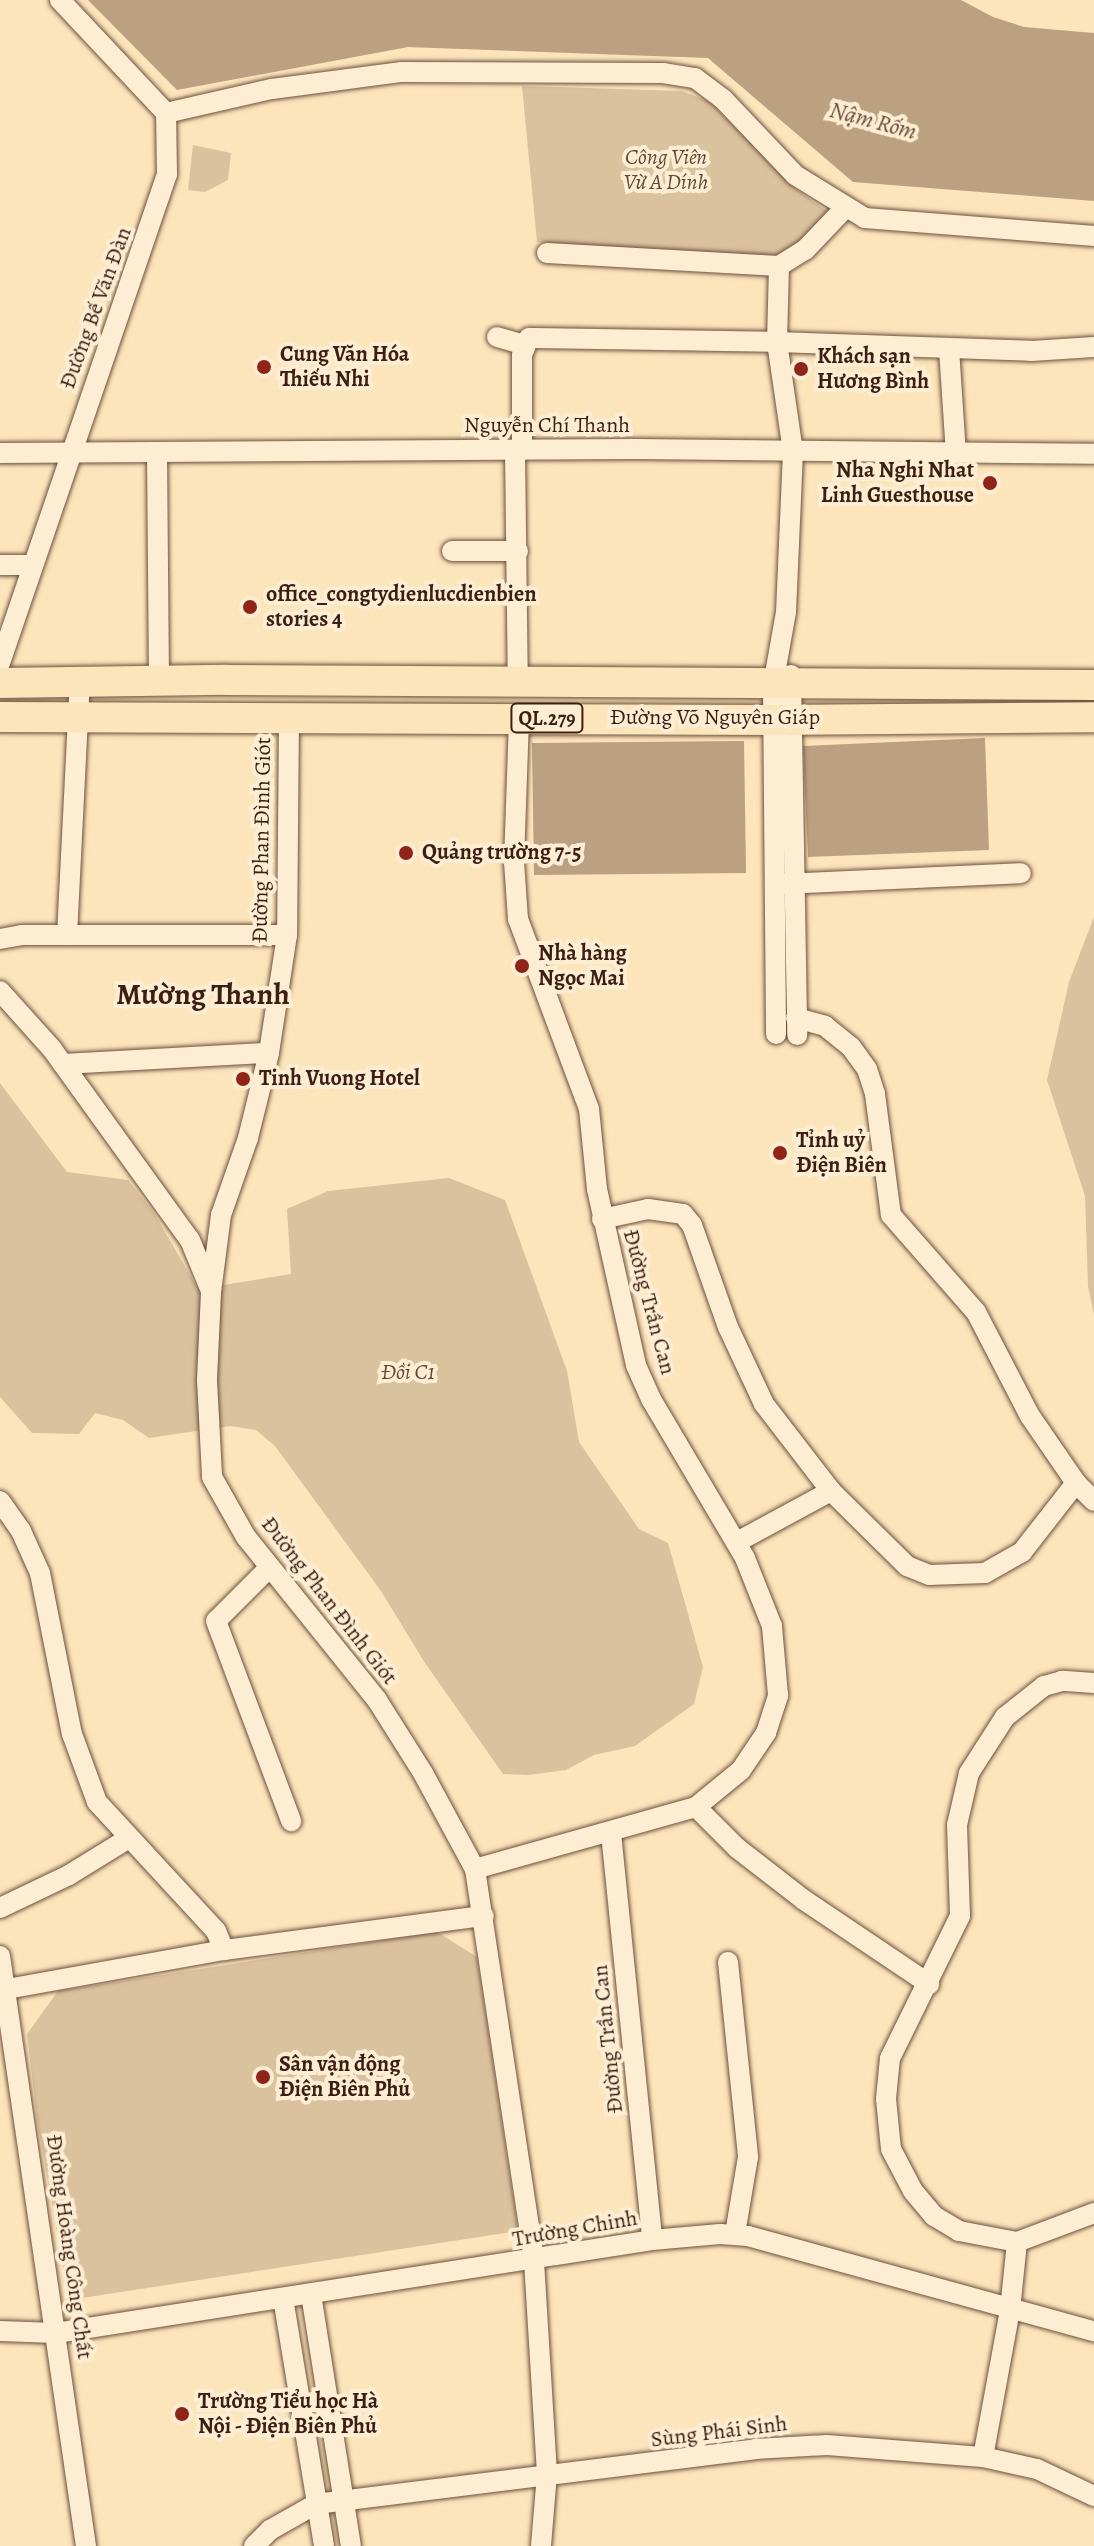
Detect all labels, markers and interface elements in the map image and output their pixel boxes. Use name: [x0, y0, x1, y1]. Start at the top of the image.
water label: Nậm Rốm: [826, 96, 920, 146]
park label: Công Viên Vừ A Dính: [624, 144, 708, 196]
street label: Đường Bế Văn Đàn: [55, 224, 137, 392]
place label: Cung Văn Hóa Thiếu Nhi: [280, 341, 409, 392]
place label: Khách sạn Hương Bình: [817, 343, 929, 394]
marker: Cung Văn Hóa Thiếu Nhi: [255, 358, 273, 376]
marker: Khách sạn Hương Bình: [792, 360, 810, 378]
street label: Nguyễn Chí Thanh: [464, 413, 630, 439]
place label: Nha Nghi Nhat Linh Guesthouse: [821, 457, 974, 508]
marker: Nha Nghi Nhat Linh Guesthouse: [981, 474, 999, 492]
place label: office_congtydienlucdienbien stories 4: [266, 581, 537, 632]
marker: office_congtydienlucdienbien stories 4: [241, 598, 259, 616]
road number: QL.279: [509, 702, 585, 734]
street label: Đường Võ Nguyên Giáp: [610, 705, 820, 731]
street label: Đường Phan Đình Giót: [247, 737, 277, 943]
place label: Quảng trường 7-5: [422, 840, 581, 866]
marker: Quảng trường 7-5: [397, 844, 415, 862]
place label: Nhà hàng Ngọc Mai: [538, 940, 627, 992]
marker: Nhà hàng Ngọc Mai: [513, 957, 531, 975]
district label: Mường Thanh: [116, 976, 290, 1012]
place label: Tinh Vuong Hotel: [259, 1066, 420, 1092]
marker: Tinh Vuong Hotel: [234, 1070, 252, 1088]
place label: Tỉnh uỷ Điện Biên: [796, 1127, 887, 1178]
marker: Tỉnh uỷ Điện Biên: [771, 1144, 789, 1162]
street label: Đường Trần Can: [617, 1227, 681, 1377]
park label: Đồi C1: [381, 1360, 435, 1386]
street label: Đường Phan Đình Giót: [255, 1512, 403, 1690]
street label: Đường Trần Can: [587, 1964, 629, 2114]
place label: Sân vận động Điện Biên Phủ: [279, 2051, 410, 2102]
marker: Sân vận động Điện Biên Phủ: [254, 2068, 272, 2086]
street label: Đường Hoàng Công Chất: [40, 2133, 98, 2361]
street label: Trường Chinh: [511, 2205, 639, 2253]
place label: Trường Tiểu học Hà Nội - Điện Biên Phủ: [198, 2388, 378, 2440]
marker: Trường Tiểu học Hà Nội - Điện Biên Phủ: [173, 2405, 191, 2423]
street label: Sùng Phái Sinh: [649, 2411, 789, 2453]

